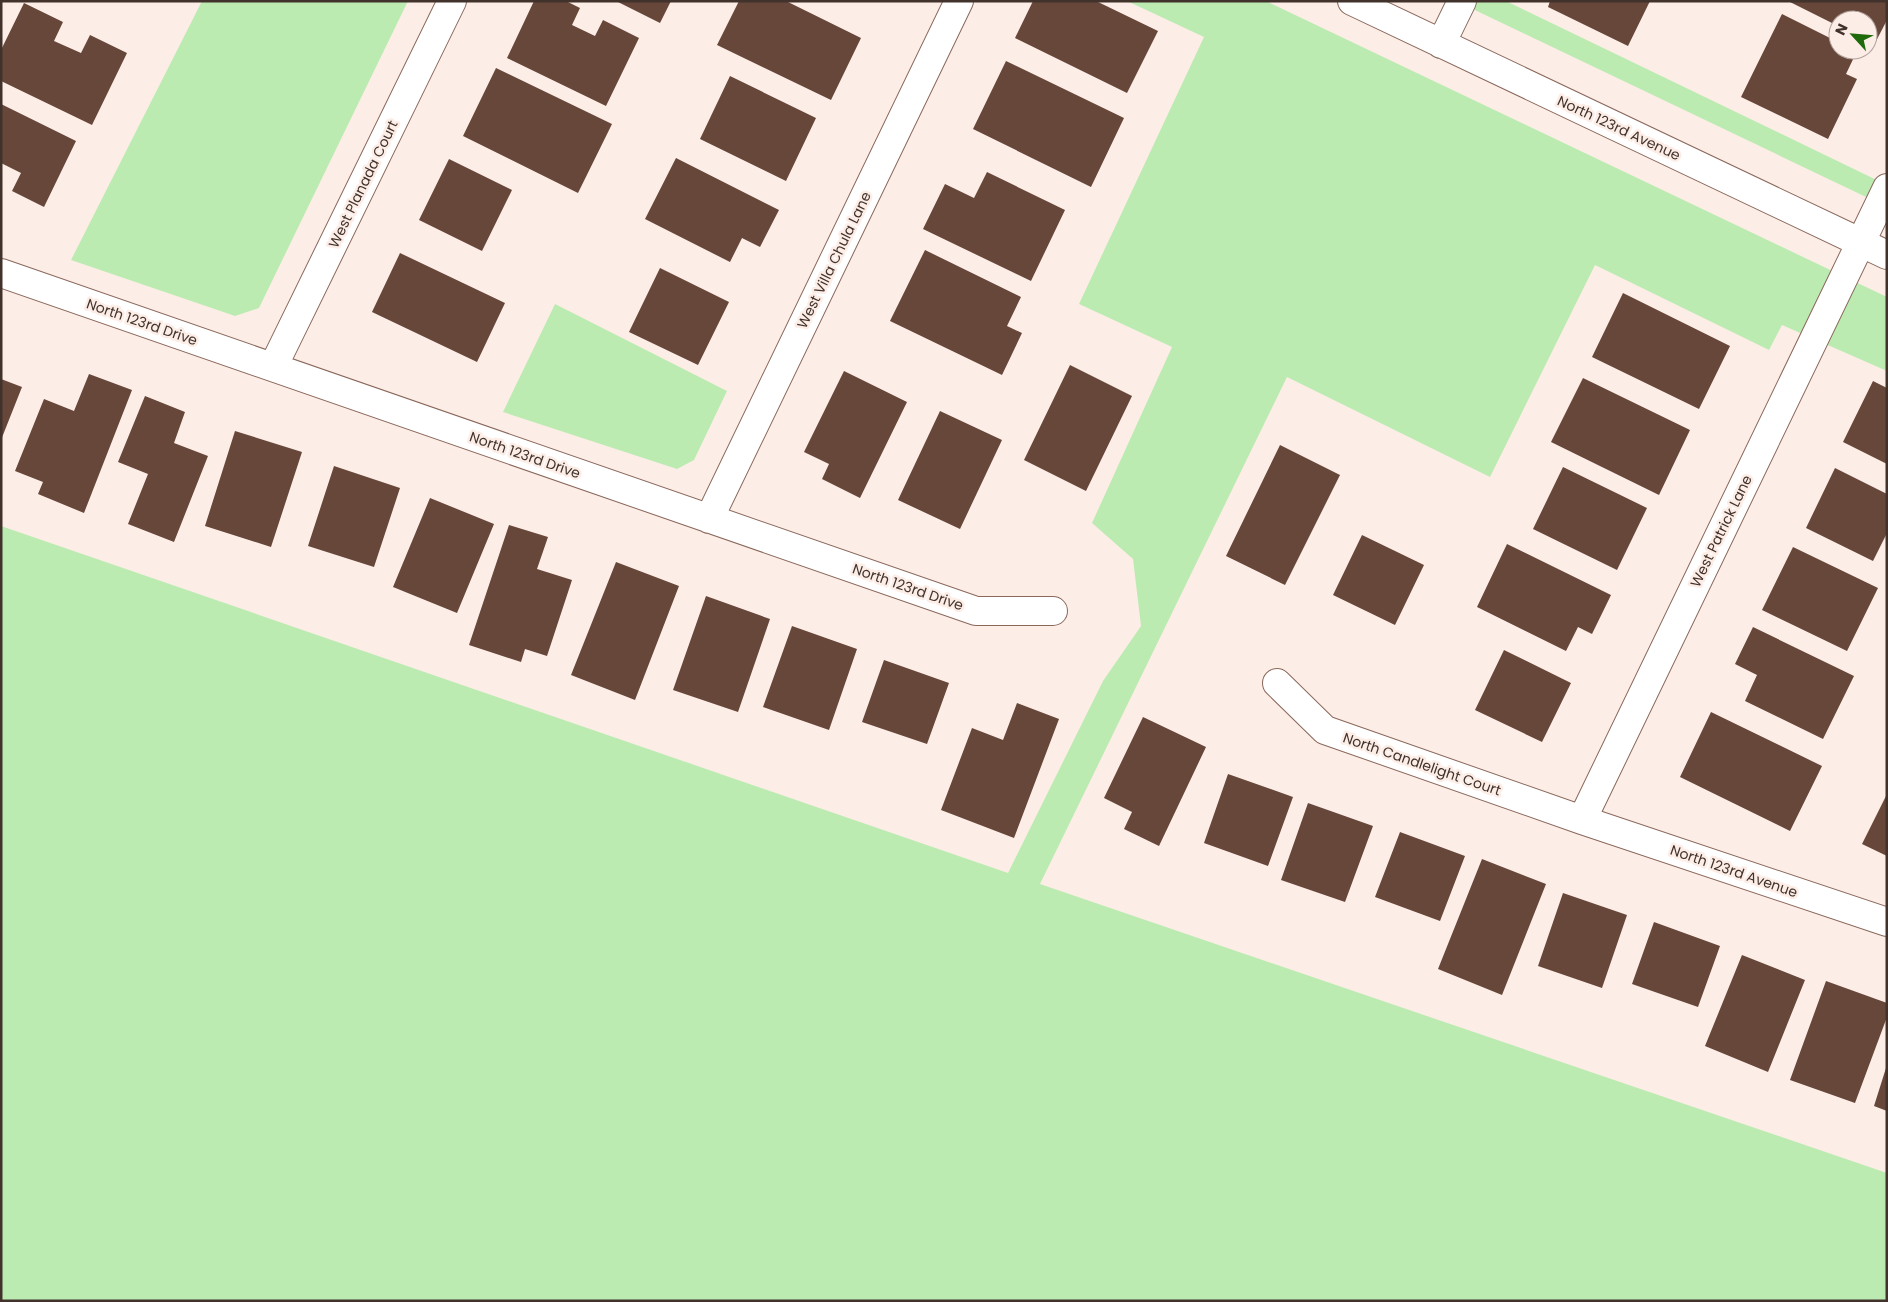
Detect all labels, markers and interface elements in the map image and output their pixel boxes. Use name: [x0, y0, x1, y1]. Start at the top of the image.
north arrow: [1828, 10, 1878, 60]
text: N: [1830, 20, 1853, 38]
street label: North 123rd Avenue: [1554, 91, 1684, 165]
street label: West Planada Court: [323, 117, 403, 251]
street label: West Villa Chula Lane: [792, 188, 876, 332]
street label: North 123rd Drive: [84, 294, 200, 350]
street label: North 123rd Drive: [467, 427, 583, 483]
street label: West Patrick Lane: [1685, 471, 1757, 590]
street label: North 123rd Drive: [850, 559, 966, 615]
street label: North Candlelight Court: [1340, 728, 1504, 800]
street label: North 123rd Avenue: [1668, 840, 1801, 902]

